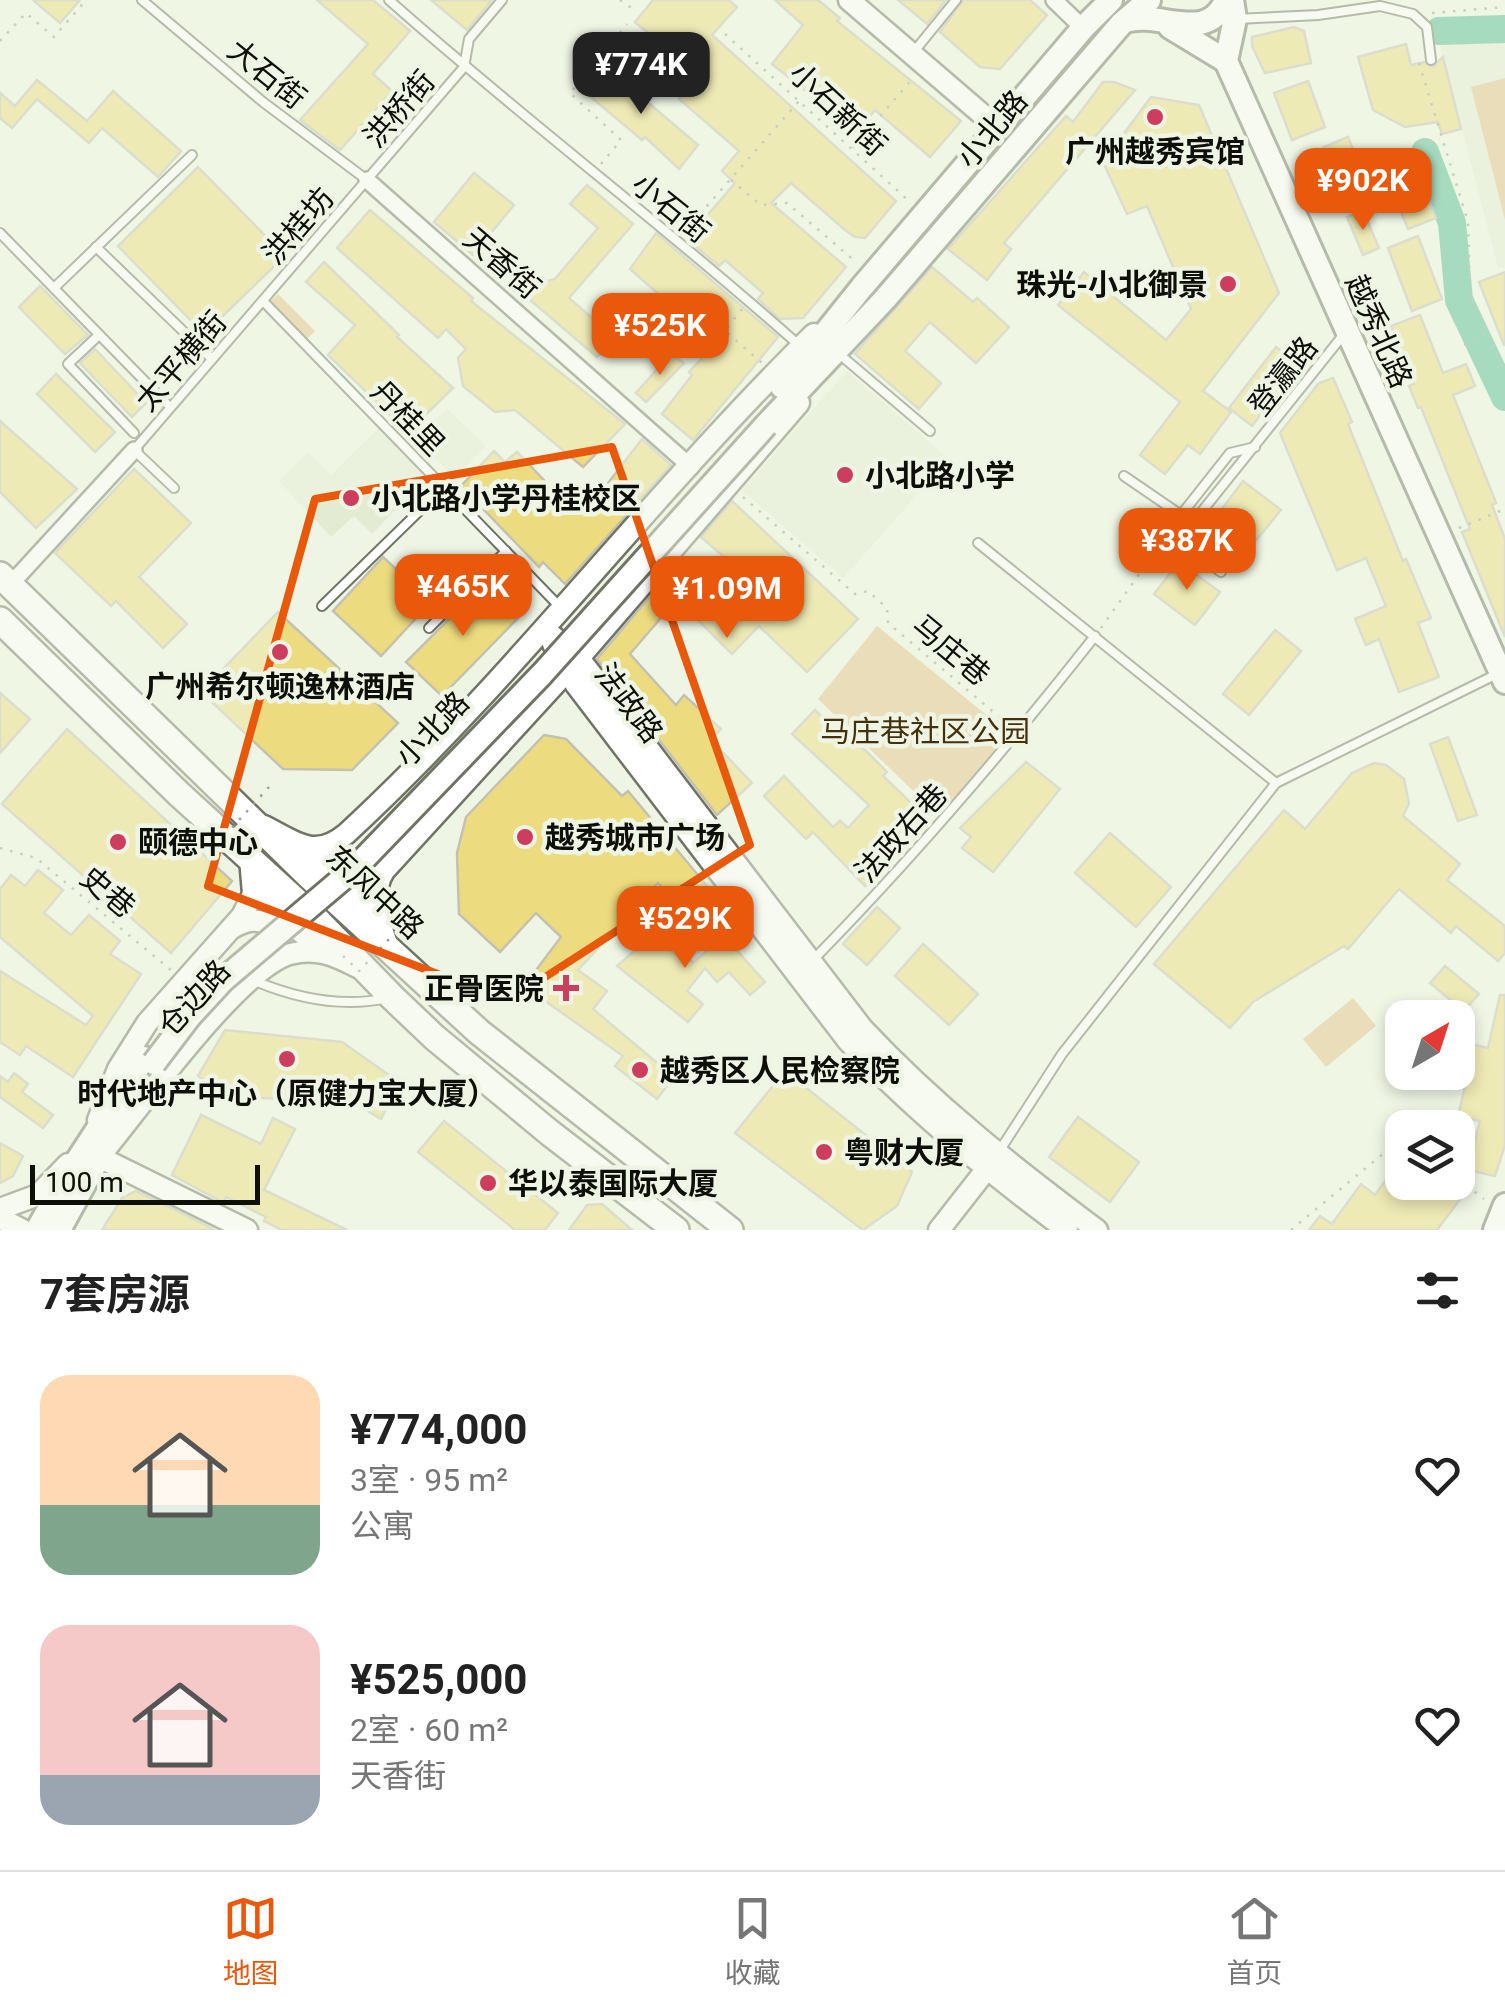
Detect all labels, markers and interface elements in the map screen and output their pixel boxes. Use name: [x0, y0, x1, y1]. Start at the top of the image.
street label: 大石街: [221, 32, 313, 116]
pin: ¥774K: [571, 32, 711, 117]
text: ¥774K: [595, 45, 687, 83]
street label: 小石新街: [782, 55, 894, 163]
street label: 洪桥街: [356, 64, 442, 154]
street label: 小北路: [950, 83, 1034, 175]
marker: 广州越秀宾馆: [1144, 106, 1166, 128]
place label: 广州越秀宾馆: [1065, 134, 1245, 169]
pin: ¥902K: [1293, 148, 1433, 233]
text: ¥902K: [1317, 161, 1409, 199]
street label: 小石街: [625, 166, 717, 250]
street label: 洪桂坊: [255, 181, 341, 271]
street label: 天香街: [457, 220, 547, 306]
place label: 珠光-小北御景: [1016, 267, 1208, 302]
street label: 越秀北路: [1339, 269, 1419, 393]
marker: 珠光-小北御景: [1217, 273, 1239, 295]
pin: ¥525K: [590, 293, 730, 378]
street label: 太平横街: [128, 304, 234, 418]
text: ¥525K: [614, 306, 706, 344]
street label: 登瀛路: [1242, 330, 1324, 422]
street label: 丹桂里: [364, 373, 452, 463]
place label: 小北路小学: [865, 458, 1015, 493]
marker: 小北路小学: [834, 464, 856, 486]
place label: 小北路小学丹桂校区: [371, 481, 641, 516]
marker: 小北路小学丹桂校区: [340, 487, 362, 509]
pin: ¥387K: [1117, 508, 1257, 593]
text: ¥387K: [1141, 521, 1233, 559]
pin: ¥465K: [393, 554, 533, 639]
pin: ¥1.09M: [646, 556, 808, 641]
text: ¥465K: [417, 567, 509, 605]
text: ¥1.09M: [672, 569, 782, 607]
street label: 马庄巷: [905, 608, 997, 692]
marker: 广州希尔顿逸林酒店: [269, 641, 291, 663]
street label: 法政路: [588, 657, 670, 749]
place label: 广州希尔顿逸林酒店: [145, 669, 415, 704]
street label: 小北路: [388, 684, 476, 774]
park label: 马庄巷社区公园: [820, 714, 1030, 749]
street label: 法政右巷: [848, 777, 954, 889]
place label: 越秀城市广场: [545, 820, 725, 855]
place label: 颐德中心: [138, 825, 258, 860]
marker: 越秀城市广场: [514, 826, 536, 848]
marker: 颐德中心: [107, 831, 129, 853]
street label: 东风中路: [319, 838, 431, 946]
street label: 史巷: [74, 859, 142, 925]
pin: ¥529K: [615, 886, 755, 971]
text: ¥529K: [639, 899, 731, 937]
street label: 仓边路: [151, 953, 237, 1043]
place label: 正骨医院: [424, 971, 544, 1006]
marker: 正骨医院: [553, 975, 579, 1001]
north arrow: [1385, 1000, 1475, 1090]
map controls: [1385, 1000, 1475, 1200]
marker: 时代地产中心（原健力宝大厦）: [276, 1048, 298, 1070]
place label: 越秀区人民检察院: [660, 1053, 900, 1088]
marker: 越秀区人民检察院: [629, 1059, 651, 1081]
place label: 时代地产中心（原健力宝大厦）: [77, 1076, 497, 1111]
button: layers: [1385, 1110, 1475, 1200]
place label: 粤财大厦: [844, 1135, 964, 1170]
marker: 粤财大厦: [813, 1141, 835, 1163]
scale bar: [30, 1160, 260, 1204]
text: 100 m: [45, 1166, 124, 1199]
place label: 华以泰国际大厦: [508, 1166, 718, 1201]
marker: 华以泰国际大厦: [477, 1172, 499, 1194]
icon: filters: [1410, 1263, 1465, 1318]
text: 7套房源: [40, 1270, 190, 1319]
text: ¥774,000: [350, 1405, 527, 1454]
icon: home: [120, 1415, 240, 1535]
icon: heart: [1410, 1448, 1465, 1503]
text: 3室 · 95 m²: [350, 1461, 508, 1499]
text: 公寓: [350, 1507, 414, 1545]
text: ¥525,000: [350, 1655, 527, 1704]
icon: home: [120, 1665, 240, 1785]
icon: heart: [1410, 1698, 1465, 1753]
text: 2室 · 60 m²: [350, 1711, 508, 1749]
text: 天香街: [350, 1757, 446, 1795]
tab: 地图: [223, 1891, 279, 1991]
tab: 收藏: [724, 1891, 780, 1991]
tab: 首页: [1226, 1891, 1282, 1991]

